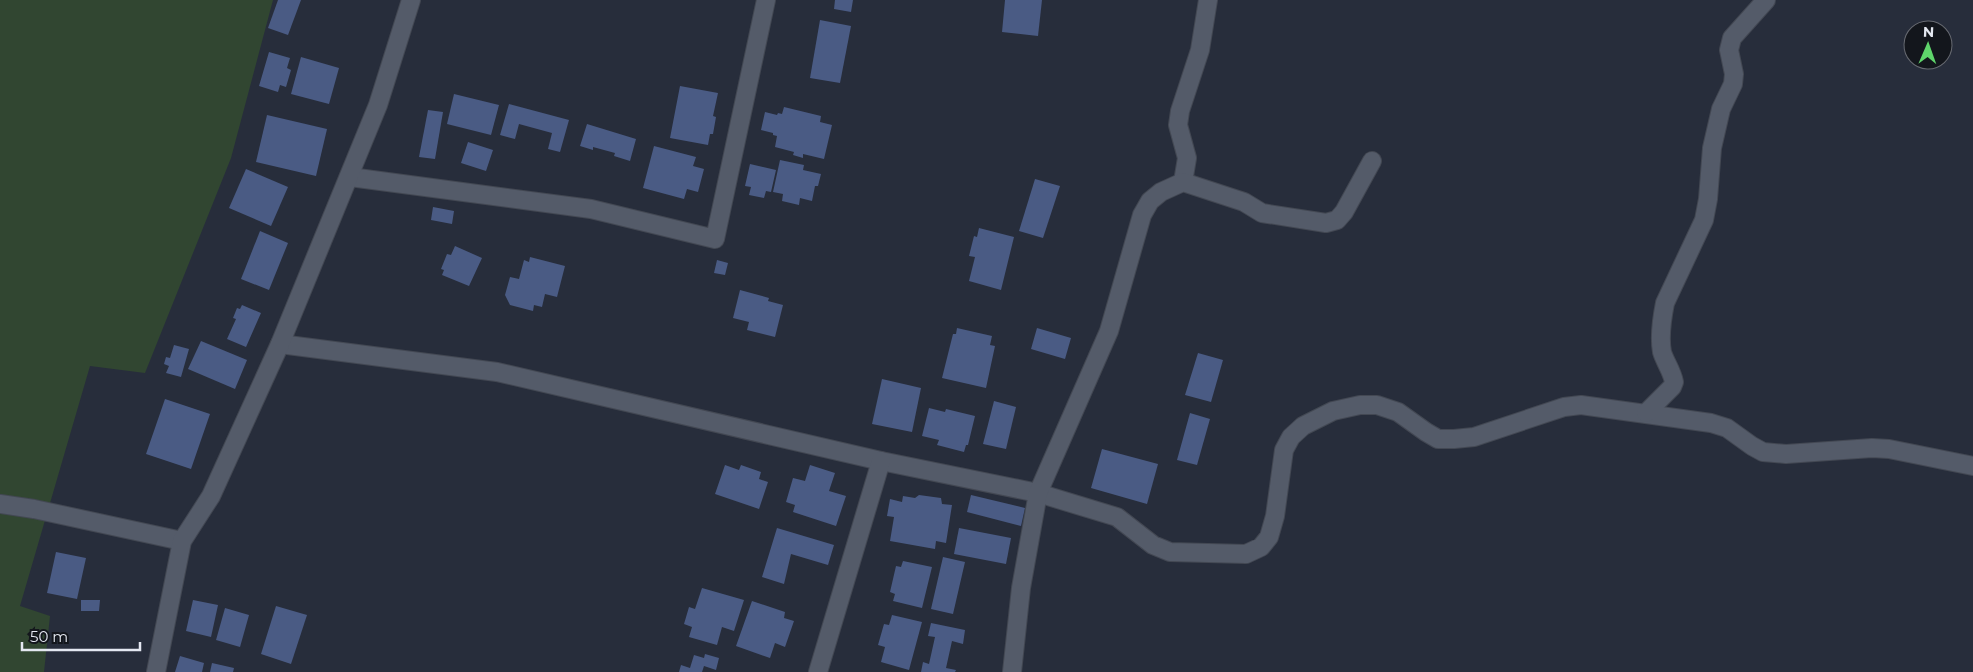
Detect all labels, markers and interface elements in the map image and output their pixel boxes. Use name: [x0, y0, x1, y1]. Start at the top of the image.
north arrow: [1903, 20, 1953, 70]
text: N: [1922, 23, 1934, 41]
scale bar: [22, 620, 140, 652]
text: 50 m: [30, 627, 68, 646]

